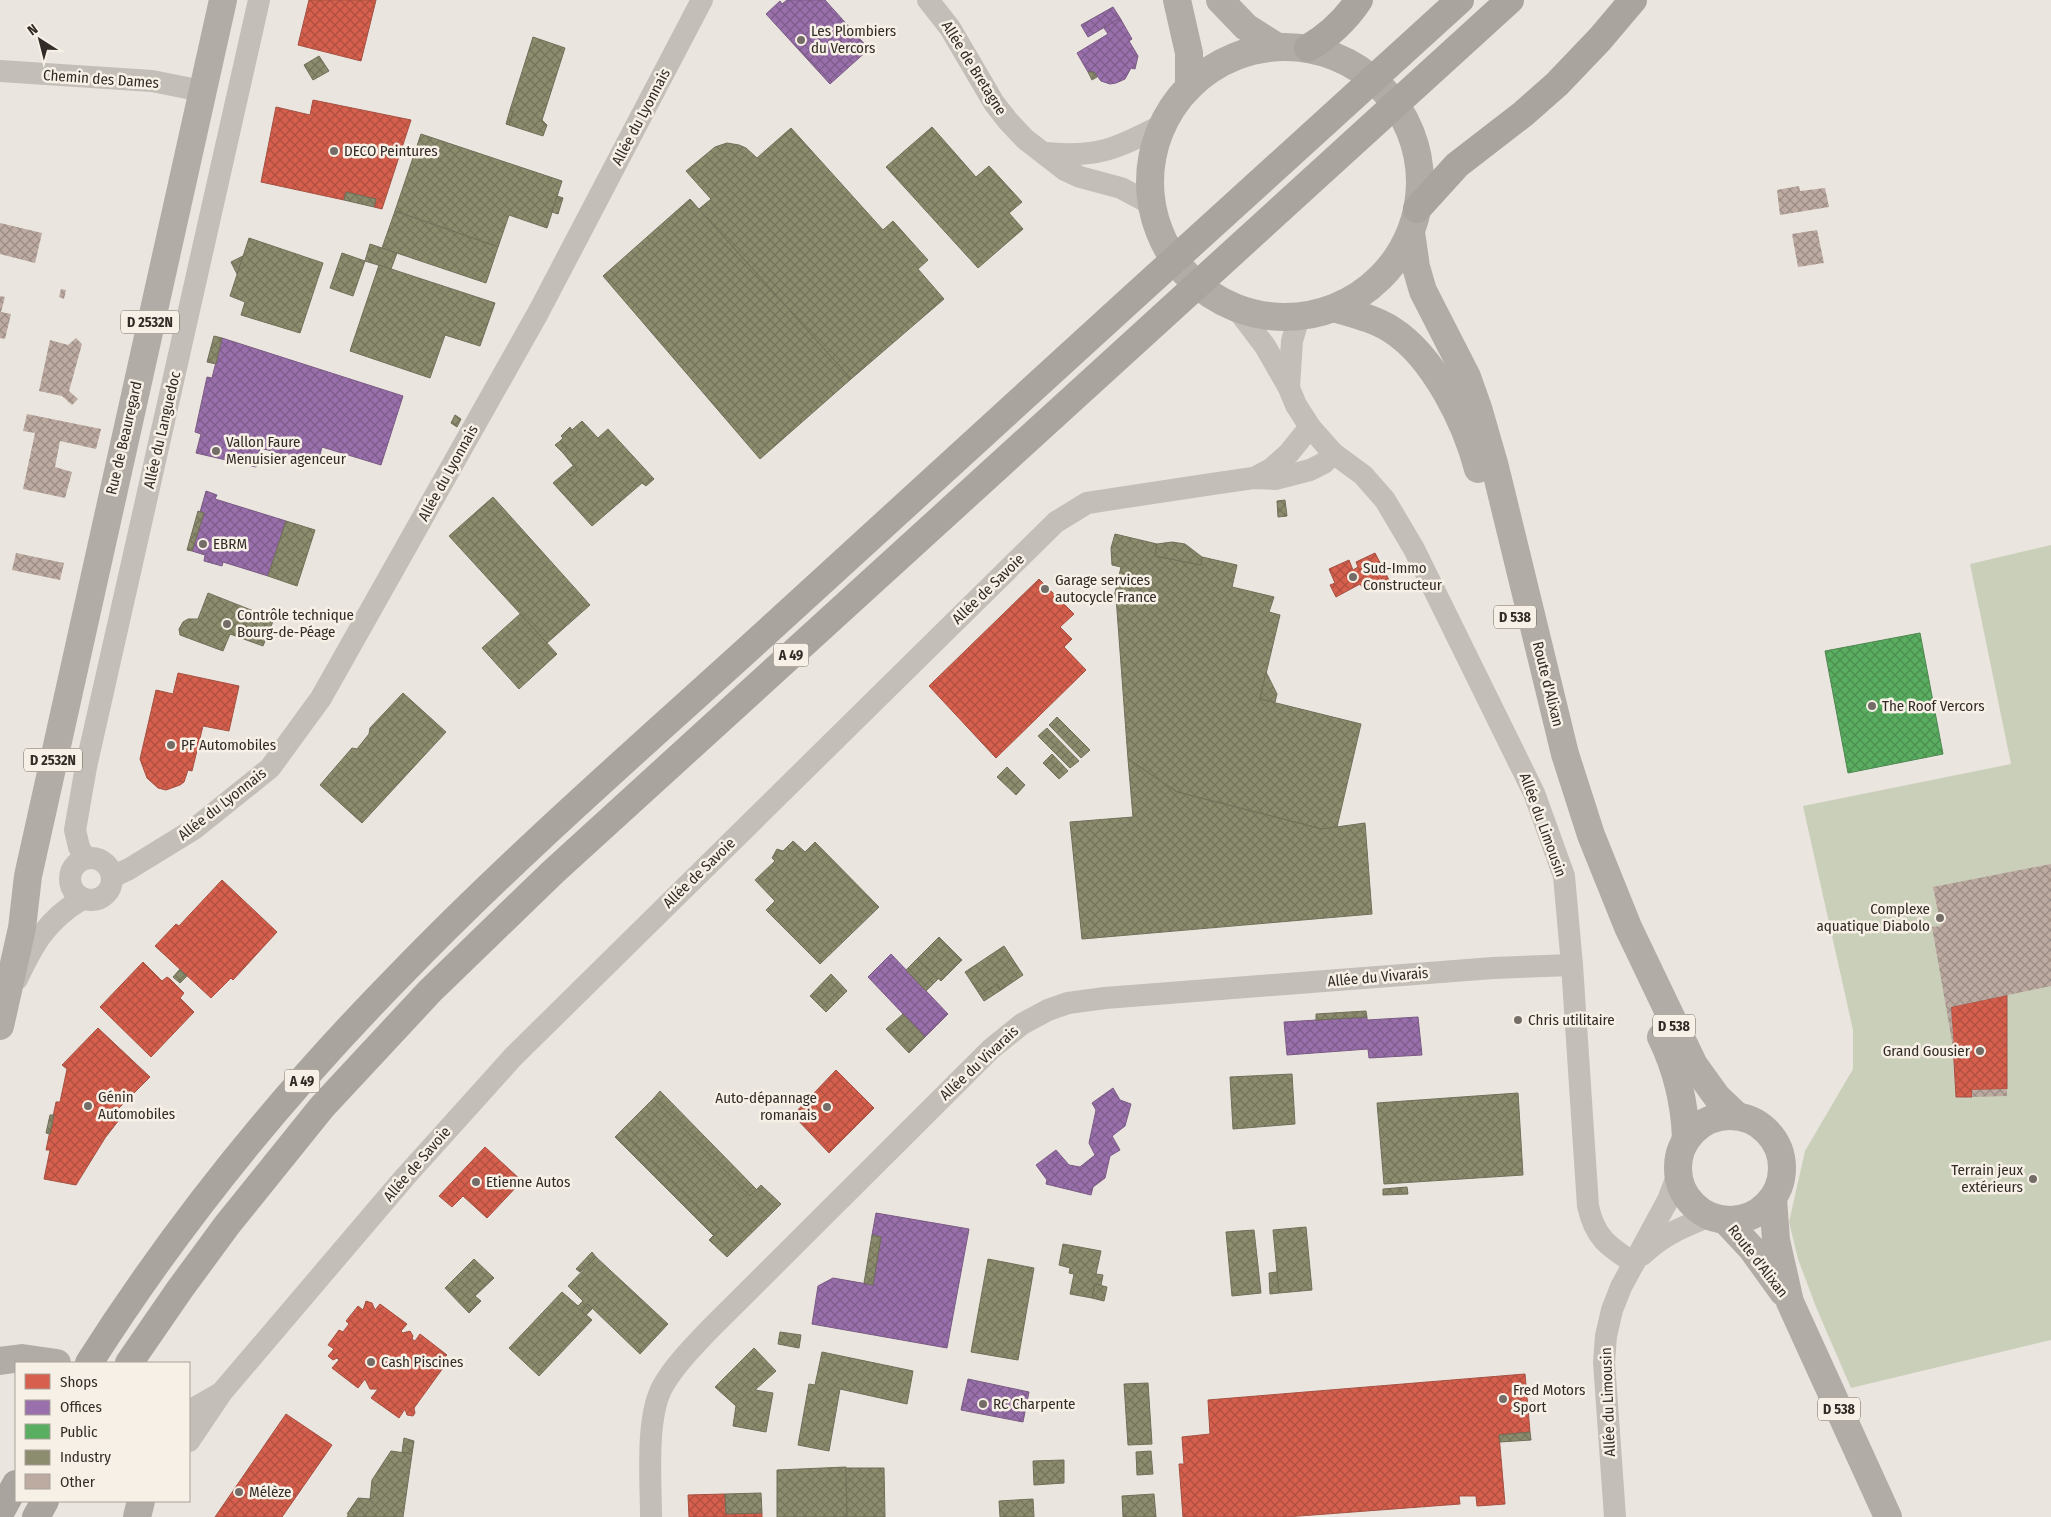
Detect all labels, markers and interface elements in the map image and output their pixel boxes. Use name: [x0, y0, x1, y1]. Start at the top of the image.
north arrow: [15, 15, 65, 65]
street label: Allée de Bretagne: [938, 17, 1010, 119]
text: N: [24, 21, 41, 39]
place label: Les Plombiers du Vercors: [811, 22, 896, 57]
marker: Les Plombiers du Vercors: [795, 34, 807, 46]
street label: Chemin des Dames: [42, 66, 160, 92]
street label: Allée du Lyonnais: [608, 66, 674, 168]
place label: DECO Peintures: [344, 142, 438, 160]
marker: DECO Peintures: [328, 145, 340, 157]
road number: D 2532N: [121, 311, 179, 334]
street label: Allée du Languedoc: [140, 369, 184, 490]
street label: Rue de Beauregard: [102, 380, 146, 496]
street label: Allée du Lyonnais: [414, 422, 482, 524]
place label: Vallon Faure Menuisier agenceur: [226, 433, 347, 468]
marker: Vallon Faure Menuisier agenceur: [210, 445, 222, 457]
place label: EBRM: [213, 535, 247, 553]
marker: EBRM: [197, 538, 209, 550]
street label: Allée de Savoie: [948, 550, 1028, 628]
place label: Sud-Immo Constructeur: [1363, 559, 1443, 594]
place label: Garage services autocycle France: [1055, 571, 1157, 606]
marker: Sud-Immo Constructeur: [1347, 571, 1359, 583]
marker: Garage services autocycle France: [1039, 583, 1051, 595]
place label: Contrôle technique Bourg-de-Péage: [237, 606, 354, 641]
road number: D 538: [1494, 606, 1536, 628]
marker: Contrôle technique Bourg-de-Péage: [221, 618, 233, 630]
street label: Route d'Alixan: [1529, 640, 1567, 728]
road number: A 49: [774, 644, 808, 666]
place label: The Roof Vercors: [1882, 697, 1985, 715]
marker: The Roof Vercors: [1866, 700, 1878, 712]
place label: PF Automobiles: [181, 736, 276, 754]
marker: PF Automobiles: [165, 739, 177, 751]
road number: D 2532N: [24, 748, 82, 772]
street label: Allée du Lyonnais: [174, 764, 270, 844]
street label: Allée du Limousin: [1516, 771, 1570, 879]
street label: Allée de Savoie: [659, 834, 739, 912]
place label: Complexe aquatique Diabolo: [1816, 900, 1930, 935]
marker: Complexe aquatique Diabolo: [1934, 912, 1946, 924]
street label: Allée du Vivarais: [1327, 964, 1429, 990]
place label: Chris utilitaire: [1528, 1011, 1615, 1029]
marker: Chris utilitaire: [1512, 1014, 1524, 1026]
road number: D 538: [1653, 1014, 1695, 1038]
street label: Allée du Vivarais: [936, 1022, 1022, 1104]
place label: Grand Gousier: [1883, 1042, 1971, 1060]
marker: Grand Gousier: [1974, 1045, 1986, 1057]
road number: A 49: [284, 1070, 320, 1092]
place label: Génin Automobiles: [98, 1088, 175, 1123]
place label: Auto-dépannage romanais: [715, 1089, 817, 1124]
marker: Génin Automobiles: [82, 1100, 94, 1112]
marker: Auto-dépannage romanais: [821, 1101, 833, 1113]
street label: Allée de Savoie: [380, 1123, 454, 1205]
place label: Terrain jeux extérieurs: [1951, 1161, 2023, 1196]
place label: Etienne Autos: [486, 1173, 570, 1191]
marker: Terrain jeux extérieurs: [2027, 1173, 2039, 1185]
marker: Etienne Autos: [470, 1176, 482, 1188]
street label: Route d'Alixan: [1724, 1221, 1792, 1301]
street label: Allée du Limousin: [1597, 1347, 1619, 1457]
place label: Cash Piscines: [381, 1353, 464, 1371]
marker: Cash Piscines: [365, 1356, 377, 1368]
legend: [15, 1362, 190, 1502]
text: Shops: [60, 1373, 98, 1391]
place label: Fred Motors Sport: [1513, 1381, 1585, 1416]
marker: Fred Motors Sport: [1497, 1393, 1509, 1405]
place label: RC Charpente: [993, 1395, 1076, 1413]
text: Offices: [60, 1398, 102, 1416]
marker: RC Charpente: [977, 1398, 989, 1410]
road number: D 538: [1818, 1398, 1860, 1420]
text: Public: [60, 1423, 98, 1441]
text: Industry: [60, 1448, 111, 1466]
text: Other: [60, 1473, 96, 1491]
place label: Mélèze: [249, 1483, 292, 1501]
marker: Mélèze: [233, 1486, 245, 1498]

